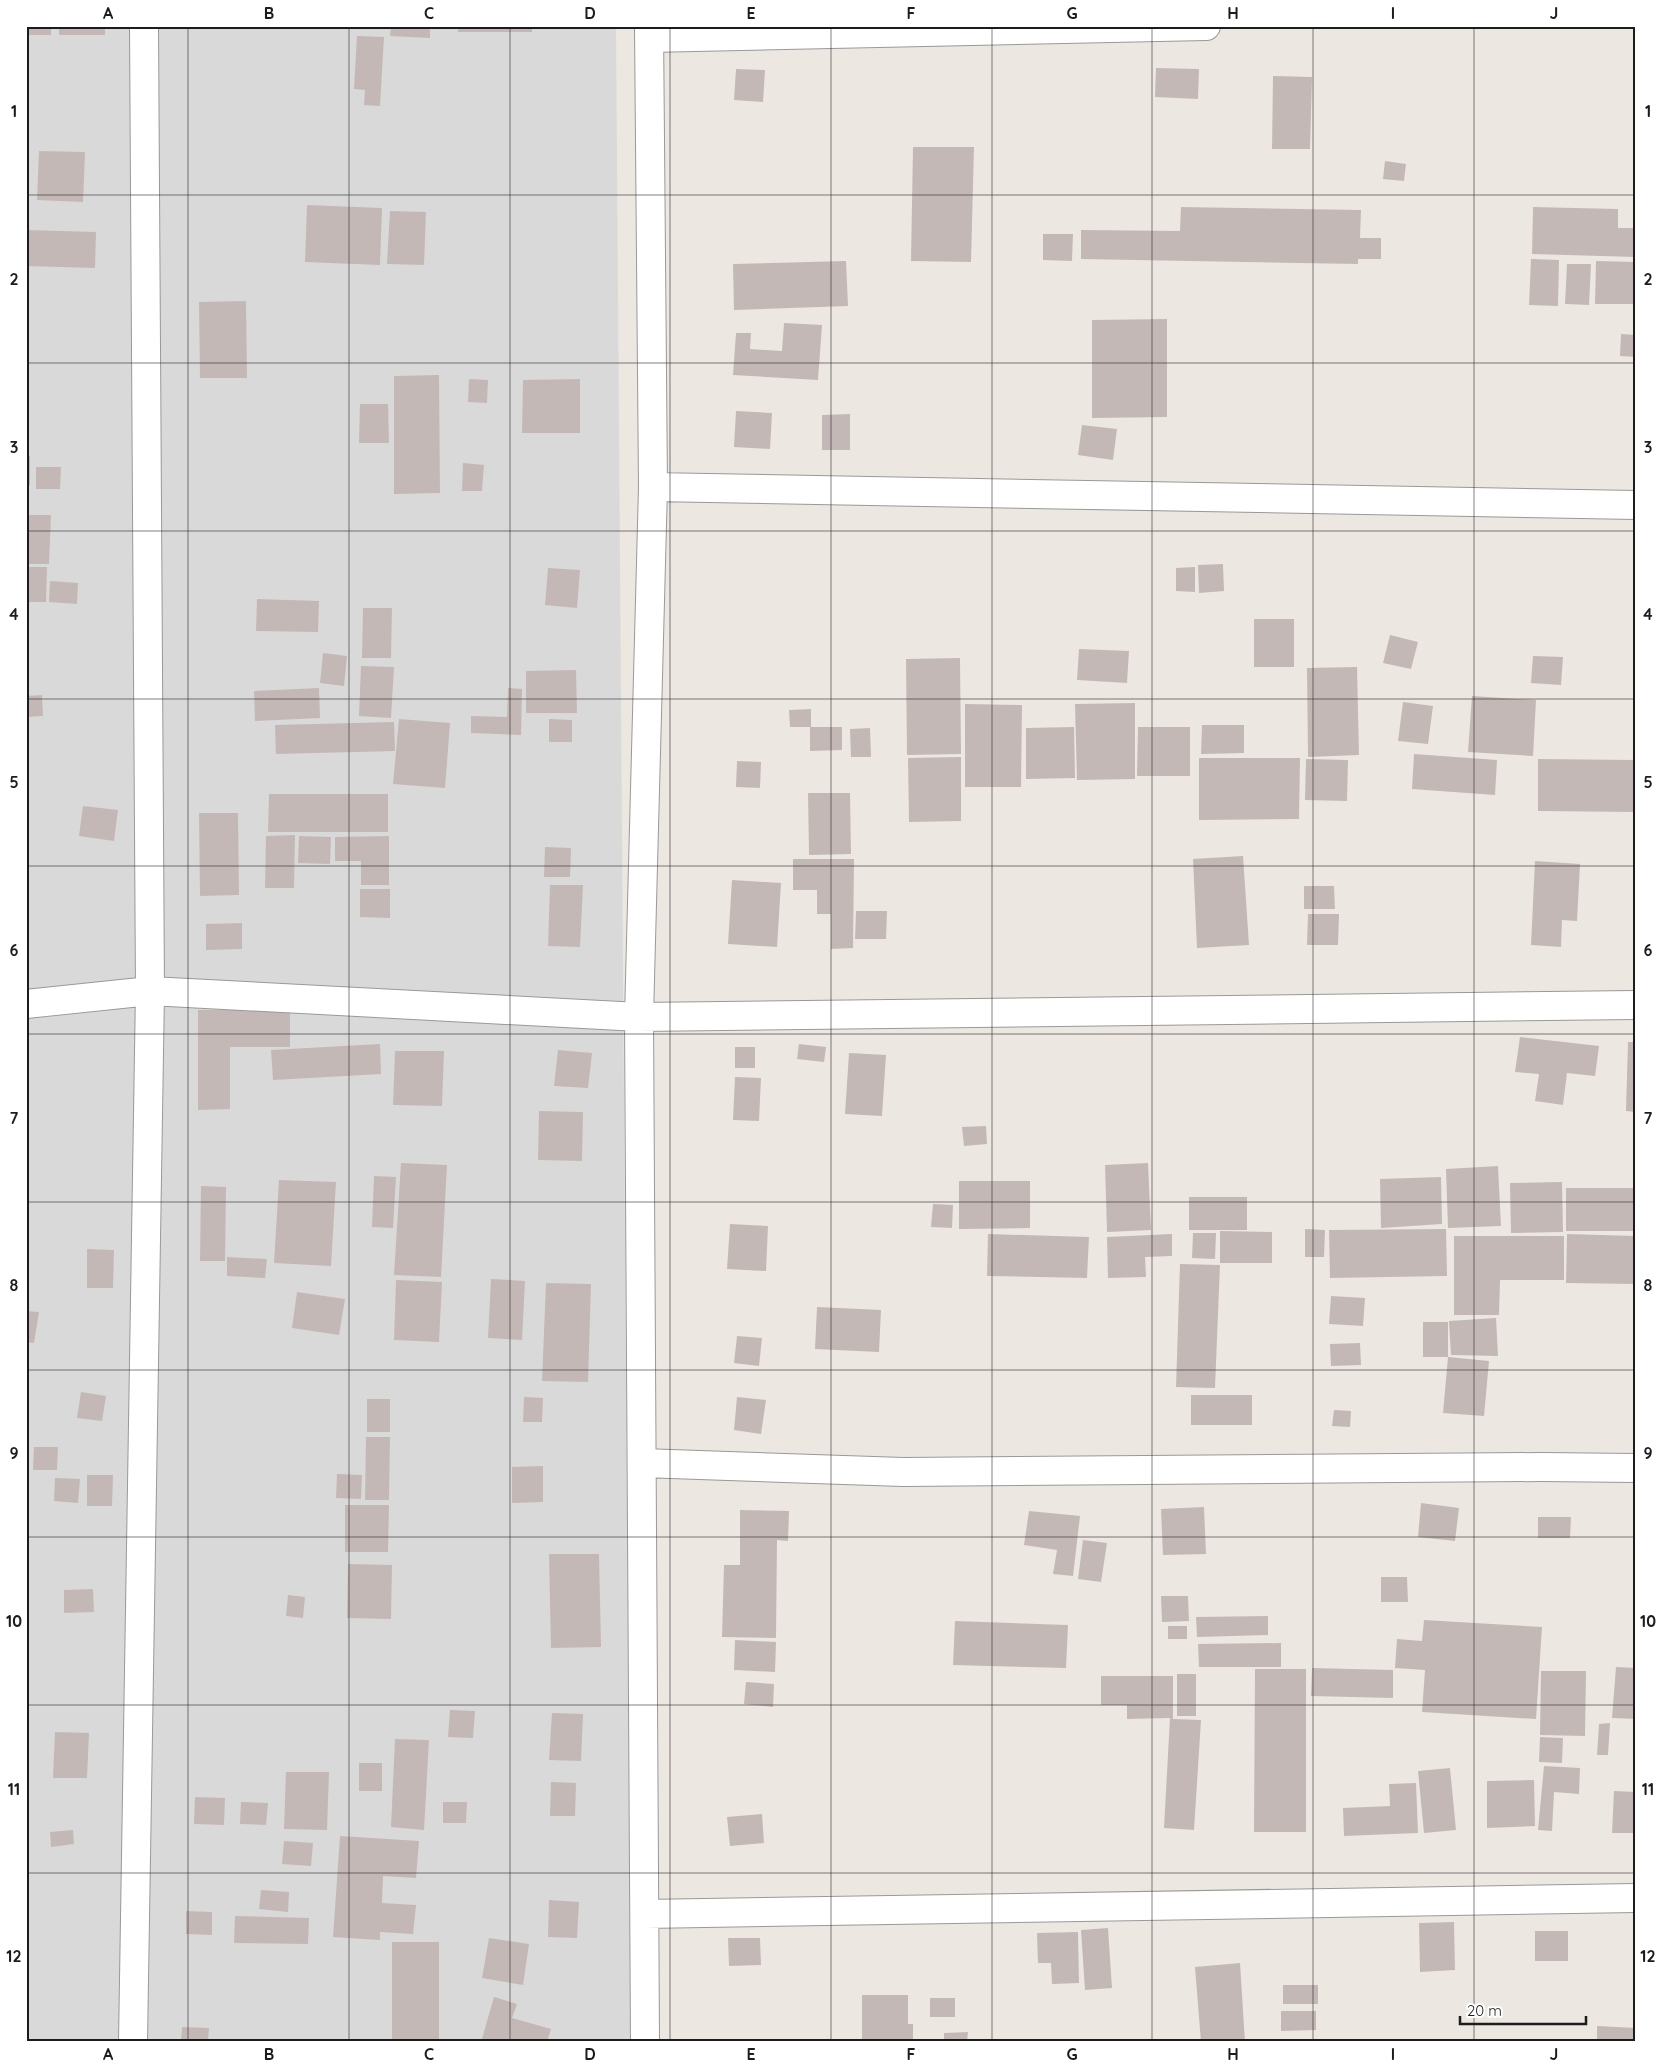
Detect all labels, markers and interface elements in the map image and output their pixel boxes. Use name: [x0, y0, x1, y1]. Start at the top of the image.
text: A: [103, 3, 114, 23]
text: B: [264, 3, 274, 23]
text: C: [424, 3, 434, 23]
text: D: [584, 3, 596, 23]
text: E: [746, 3, 756, 23]
text: F: [907, 3, 916, 23]
text: G: [1066, 3, 1078, 23]
text: H: [1227, 3, 1239, 23]
text: I: [1391, 3, 1395, 23]
text: J: [1550, 3, 1558, 23]
text: 1: [11, 101, 17, 121]
text: 1: [1645, 101, 1651, 121]
text: 2: [9, 269, 19, 289]
text: 2: [1643, 269, 1653, 289]
text: 3: [10, 437, 18, 457]
text: 3: [1644, 437, 1652, 457]
text: 4: [9, 604, 19, 624]
text: 4: [1643, 604, 1653, 624]
text: 5: [9, 772, 19, 792]
text: 5: [1643, 772, 1653, 792]
text: 6: [10, 940, 19, 960]
text: 6: [1644, 940, 1653, 960]
text: 7: [10, 1108, 19, 1128]
text: 7: [1644, 1108, 1653, 1128]
text: 8: [10, 1275, 19, 1295]
text: 8: [1644, 1275, 1653, 1295]
text: 9: [9, 1443, 19, 1463]
text: 9: [1643, 1443, 1653, 1463]
text: 10: [6, 1611, 22, 1631]
text: 10: [1640, 1611, 1656, 1631]
text: 11: [8, 1779, 20, 1799]
text: 11: [1642, 1779, 1654, 1799]
text: 12: [6, 1946, 22, 1966]
text: 12: [1640, 1946, 1656, 1966]
scale bar: [1460, 1993, 1586, 2025]
text: 20 m: [1467, 2001, 1502, 2020]
text: A: [103, 2044, 114, 2064]
text: B: [264, 2044, 274, 2064]
text: C: [424, 2044, 434, 2064]
text: D: [584, 2044, 596, 2064]
text: E: [746, 2044, 756, 2064]
text: F: [907, 2044, 916, 2064]
text: G: [1066, 2044, 1078, 2064]
text: H: [1227, 2044, 1239, 2064]
text: I: [1391, 2044, 1395, 2064]
text: J: [1550, 2044, 1558, 2064]

